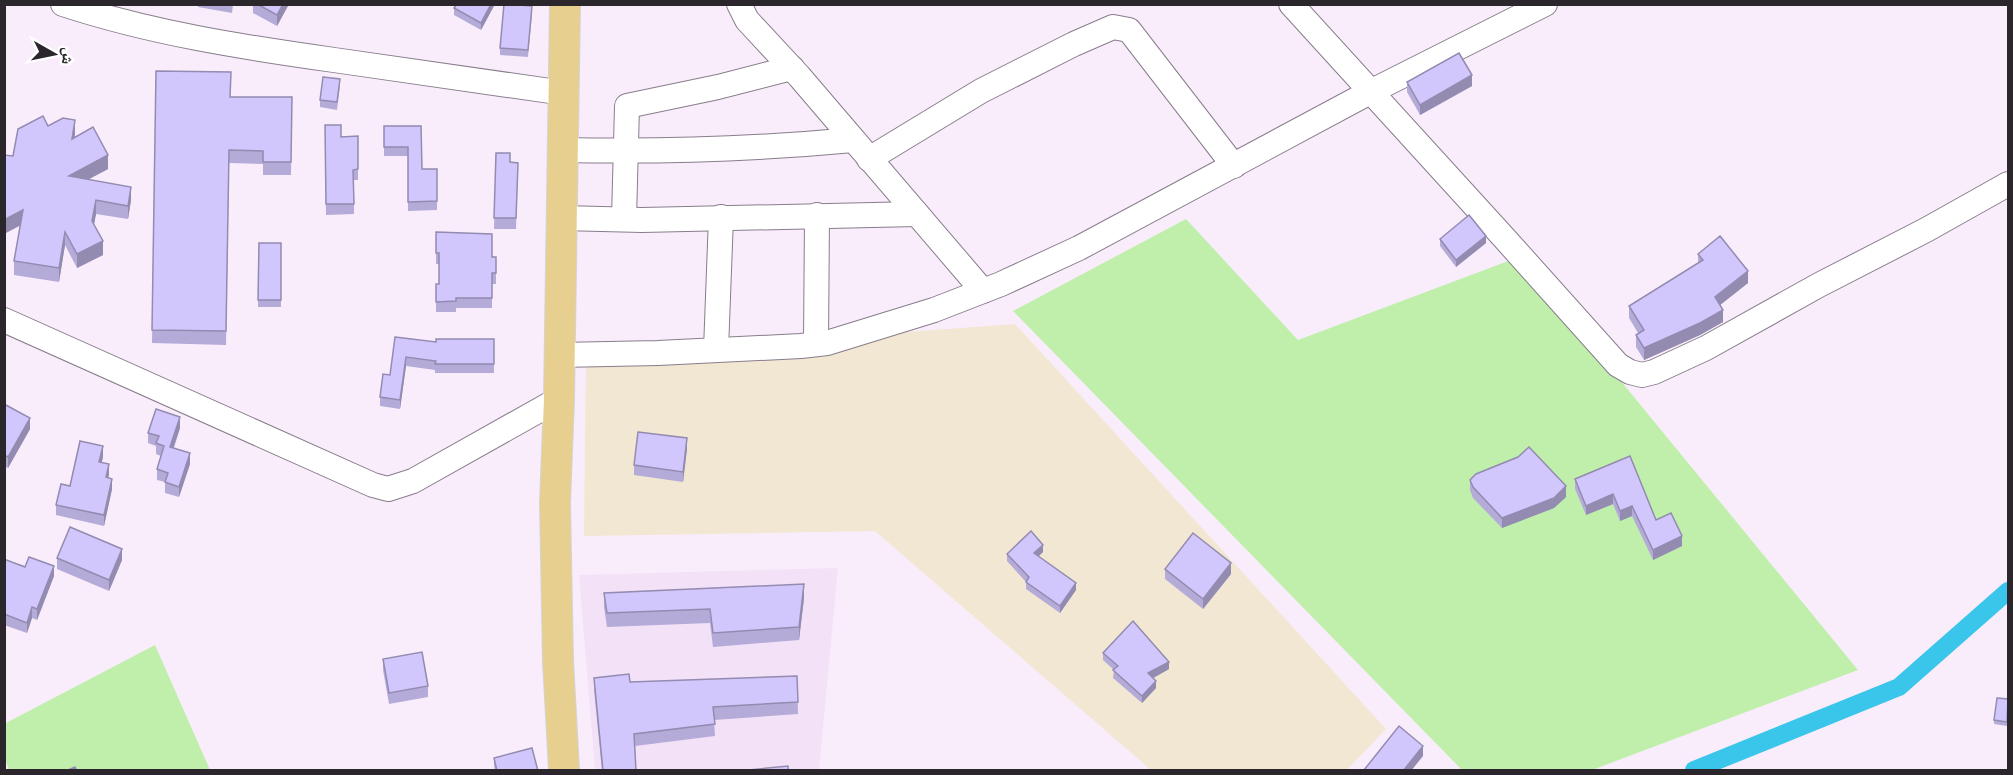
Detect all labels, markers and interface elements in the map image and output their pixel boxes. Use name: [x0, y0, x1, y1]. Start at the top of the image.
north arrow: [24, 24, 84, 84]
text: ش: [58, 46, 79, 66]

